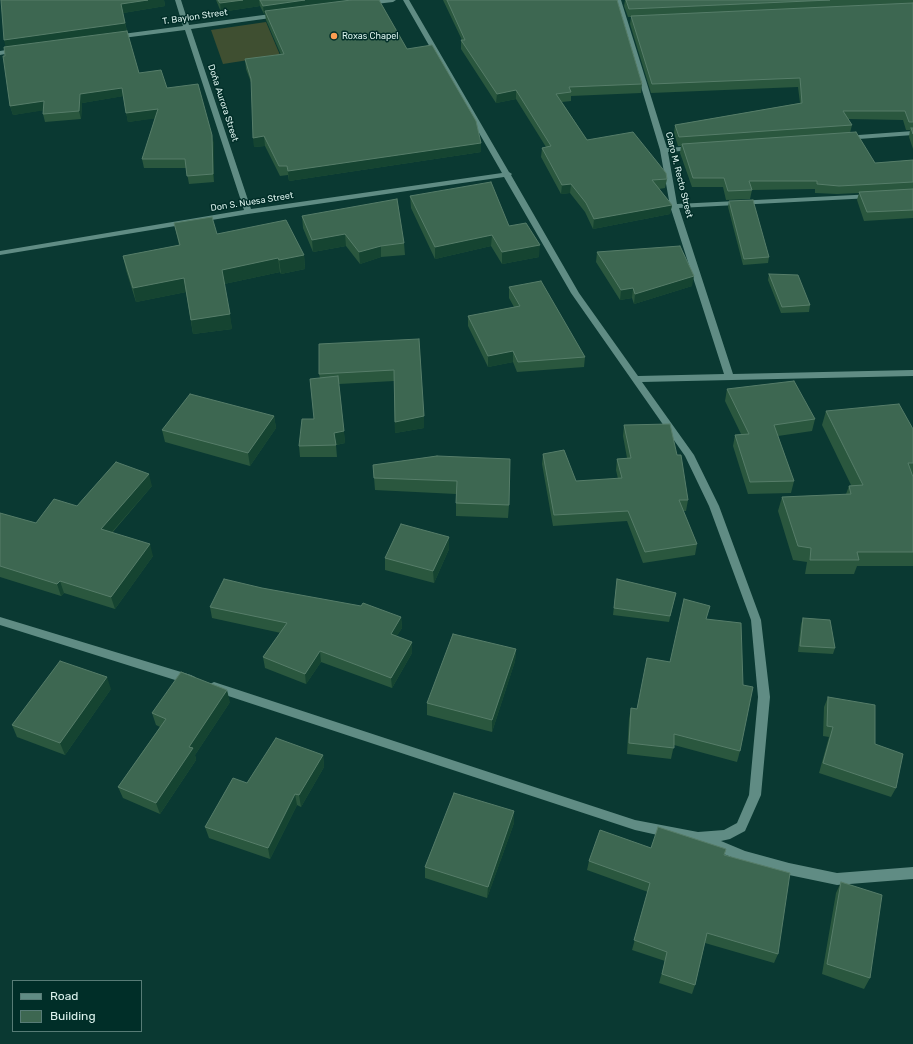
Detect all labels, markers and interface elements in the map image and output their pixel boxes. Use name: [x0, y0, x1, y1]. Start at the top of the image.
street label: T. Baylon Street: [162, 7, 228, 27]
marker: Roxas Chapel: [329, 31, 339, 41]
place label: Roxas Chapel: [342, 31, 398, 41]
street label: Doña Aurora Street: [205, 63, 241, 143]
street label: Claro M. Recto Street: [663, 131, 695, 219]
street label: Don S. Nuesa Street: [210, 190, 294, 214]
legend: [12, 980, 142, 1032]
text: Road: [50, 989, 78, 1003]
text: Building: [50, 1009, 96, 1023]

